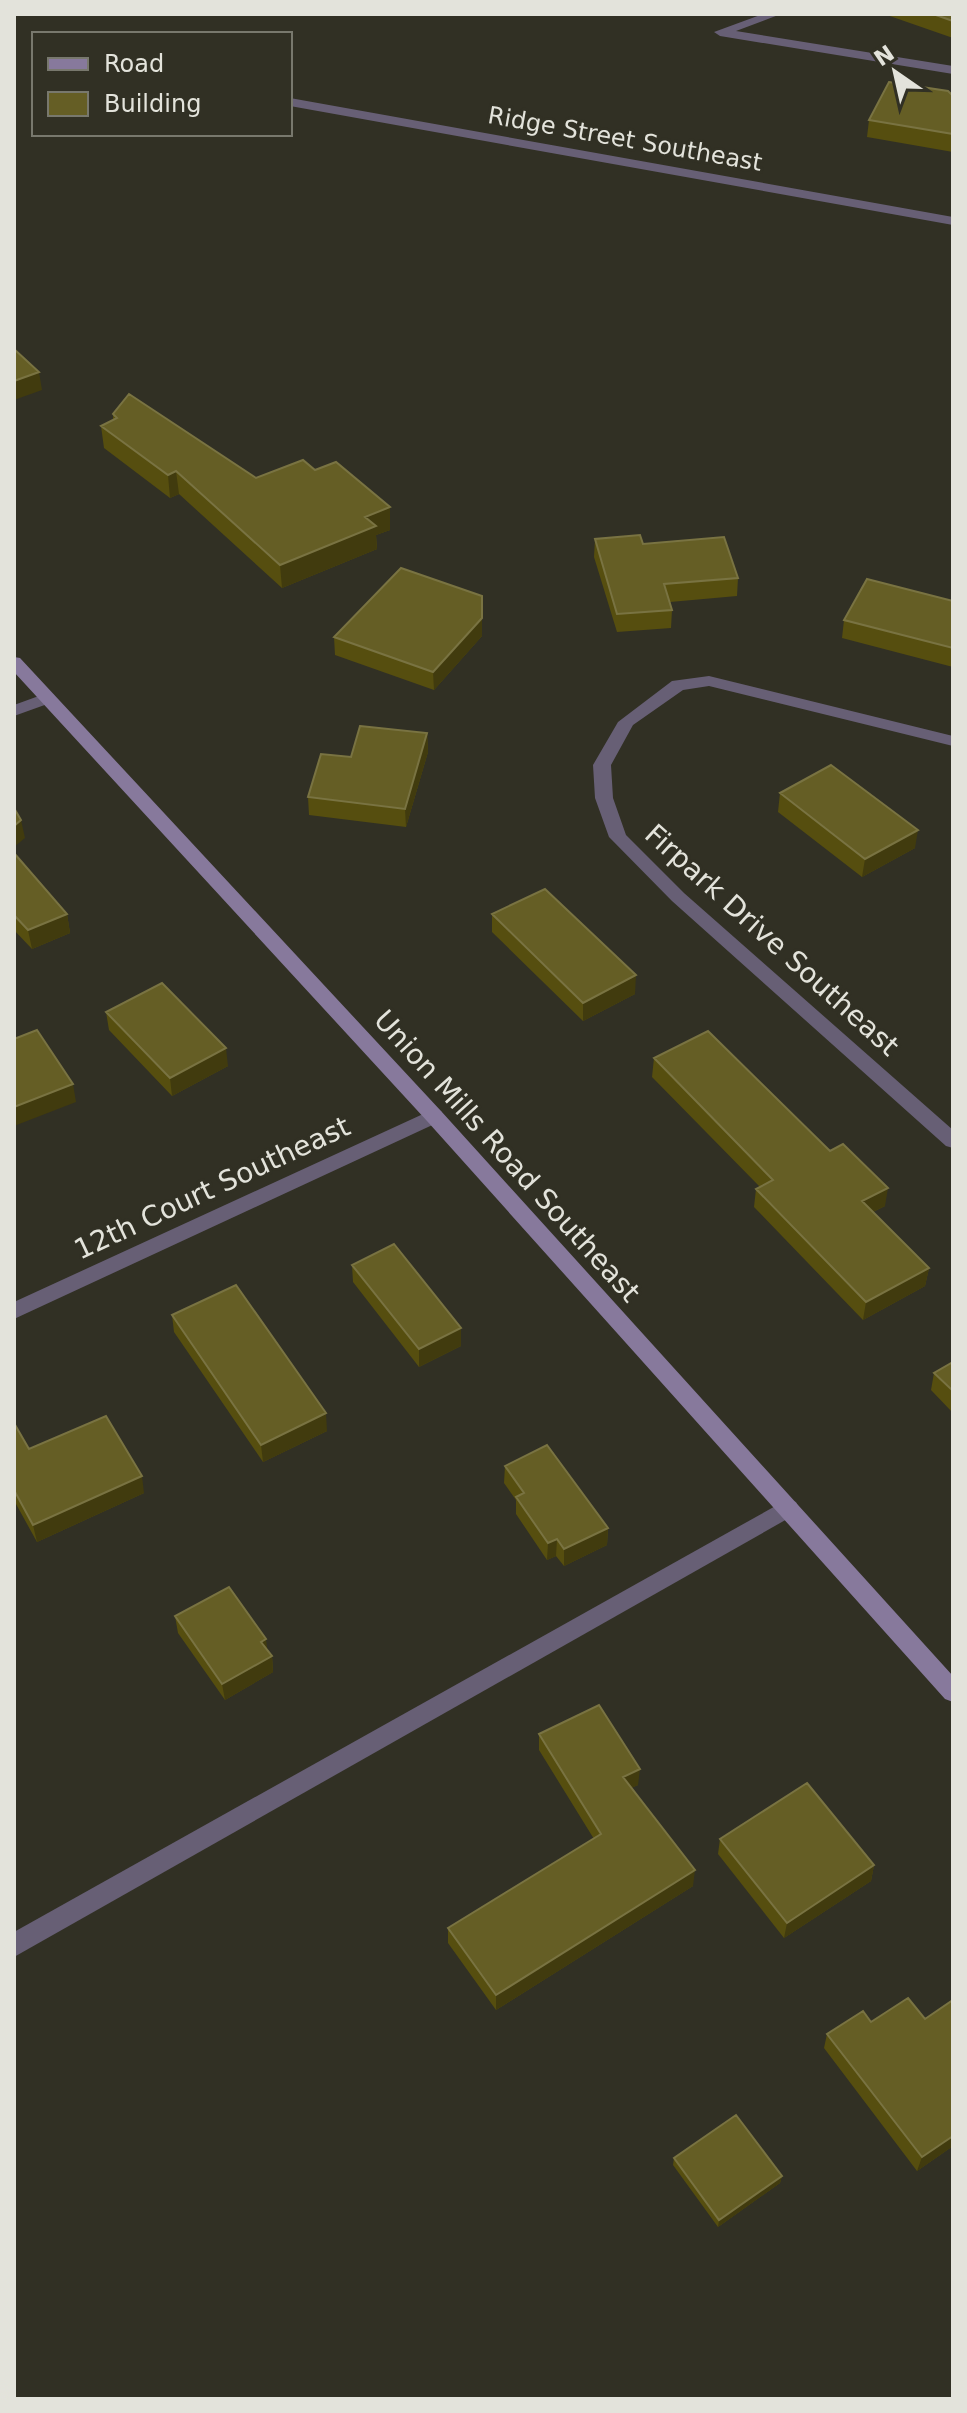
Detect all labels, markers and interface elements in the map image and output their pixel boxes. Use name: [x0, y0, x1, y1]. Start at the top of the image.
legend: [32, 32, 292, 136]
north arrow: [855, 32, 935, 112]
text: N: [869, 40, 899, 71]
text: Road: [104, 50, 164, 78]
text: Building: [104, 90, 201, 118]
street label: Ridge Street Southeast: [486, 101, 764, 177]
street label: Firpark Drive Southeast: [638, 817, 906, 1063]
street label: Union Mills Road Southeast: [367, 1003, 647, 1309]
street label: 12th Court Southeast: [69, 1110, 355, 1266]

